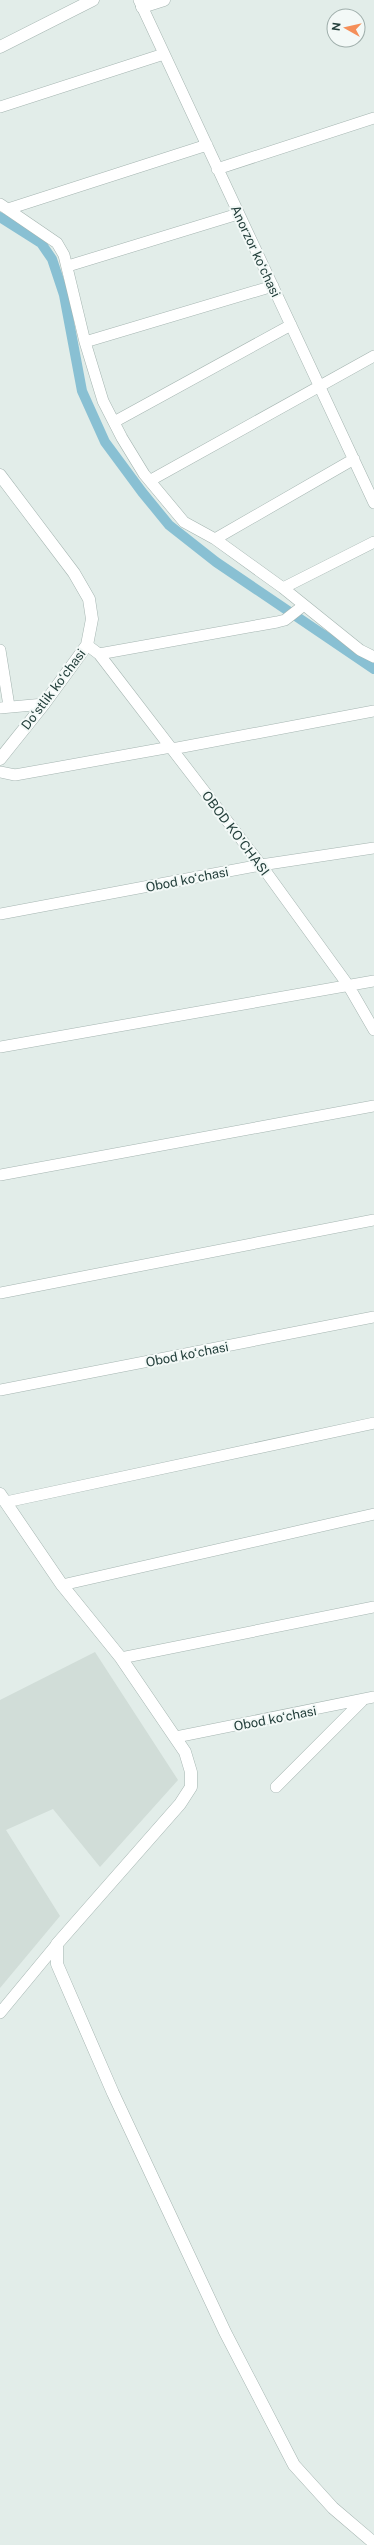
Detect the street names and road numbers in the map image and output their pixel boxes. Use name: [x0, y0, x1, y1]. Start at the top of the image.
street label: Anorzor koʻchasi: [228, 203, 283, 300]
street label: Doʻstlik koʻchasi: [18, 646, 89, 733]
street label: OBOD KO'CHASI: [199, 788, 272, 878]
street label: Obod koʻchasi: [144, 864, 230, 895]
street label: Obod koʻchasi: [144, 1339, 230, 1370]
street label: Obod koʻchasi: [232, 1703, 318, 1734]

